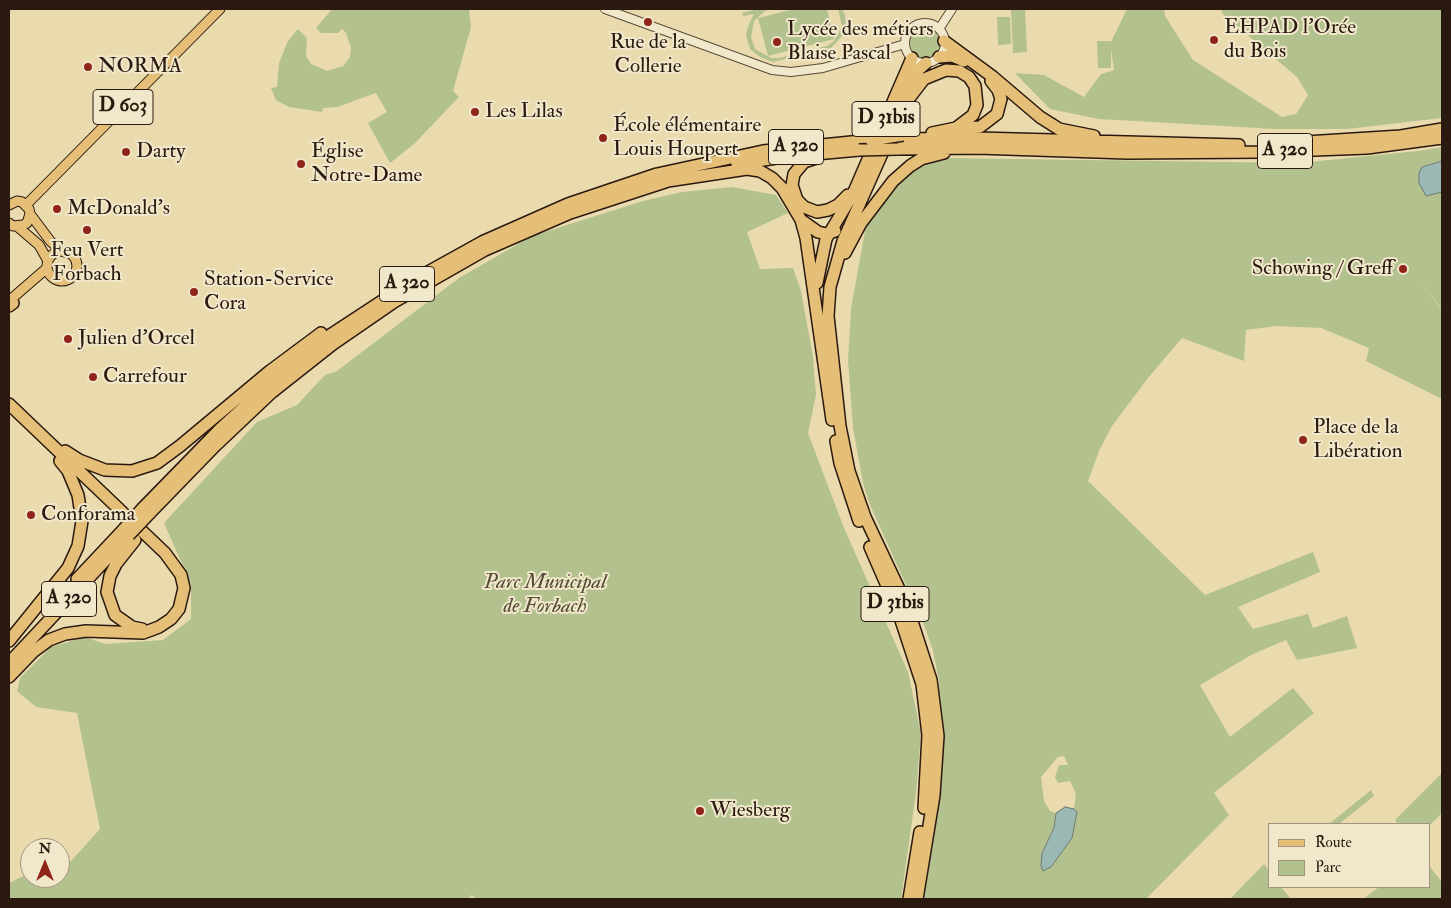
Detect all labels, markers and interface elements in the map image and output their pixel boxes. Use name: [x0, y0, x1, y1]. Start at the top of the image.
place label: EHPAD l'Orée du Bois: [1224, 15, 1356, 65]
marker: Rue de la Collerie: [642, 16, 654, 28]
place label: Lycée des métiers Blaise Pascal: [787, 17, 933, 67]
place label: Rue de la Collerie: [610, 30, 686, 80]
marker: EHPAD l'Orée du Bois: [1208, 34, 1220, 46]
marker: Lycée des métiers Blaise Pascal: [771, 36, 783, 48]
place label: NORMA: [98, 54, 182, 80]
marker: NORMA: [82, 61, 94, 73]
road number: D 603: [93, 90, 153, 124]
place label: Les Lilas: [485, 99, 563, 125]
road number: D 31bis: [852, 102, 920, 136]
marker: Les Lilas: [469, 106, 481, 118]
place label: École élémentaire Louis Houpert: [613, 113, 761, 163]
road number: A 320: [768, 130, 824, 164]
marker: École élémentaire Louis Houpert: [597, 132, 609, 144]
road number: A 320: [1258, 134, 1312, 168]
place label: Darty: [136, 139, 186, 165]
place label: Église Notre-Dame: [311, 139, 422, 189]
marker: Darty: [120, 146, 132, 158]
marker: Église Notre-Dame: [295, 158, 307, 170]
place label: McDonald's: [67, 196, 170, 222]
marker: McDonald's: [51, 203, 63, 215]
marker: Feu Vert Forbach: [81, 224, 93, 236]
place label: Feu Vert Forbach: [50, 238, 124, 288]
place label: Schowing / Greff: [1252, 256, 1393, 282]
marker: Schowing / Greff: [1397, 263, 1409, 275]
road number: A 320: [380, 266, 434, 302]
place label: Station-Service Cora: [204, 267, 333, 317]
marker: Station-Service Cora: [188, 286, 200, 298]
place label: Julien d'Orcel: [78, 326, 195, 352]
marker: Julien d'Orcel: [62, 333, 74, 345]
place label: Carrefour: [103, 364, 187, 390]
marker: Carrefour: [87, 371, 99, 383]
place label: Place de la Libération: [1313, 415, 1402, 465]
marker: Place de la Libération: [1297, 434, 1309, 446]
place label: Conforama: [41, 502, 135, 528]
marker: Conforama: [25, 509, 37, 521]
park label: Parc Municipal de Forbach: [484, 570, 606, 620]
road number: A 320: [42, 582, 96, 616]
road number: D 31bis: [861, 586, 929, 622]
place label: Wiesberg: [710, 798, 790, 824]
marker: Wiesberg: [694, 805, 706, 817]
legend: [1268, 823, 1431, 888]
text: Route: [1315, 833, 1352, 852]
north arrow: [20, 838, 70, 888]
text: N: [39, 840, 51, 857]
text: Parc: [1315, 858, 1341, 877]

